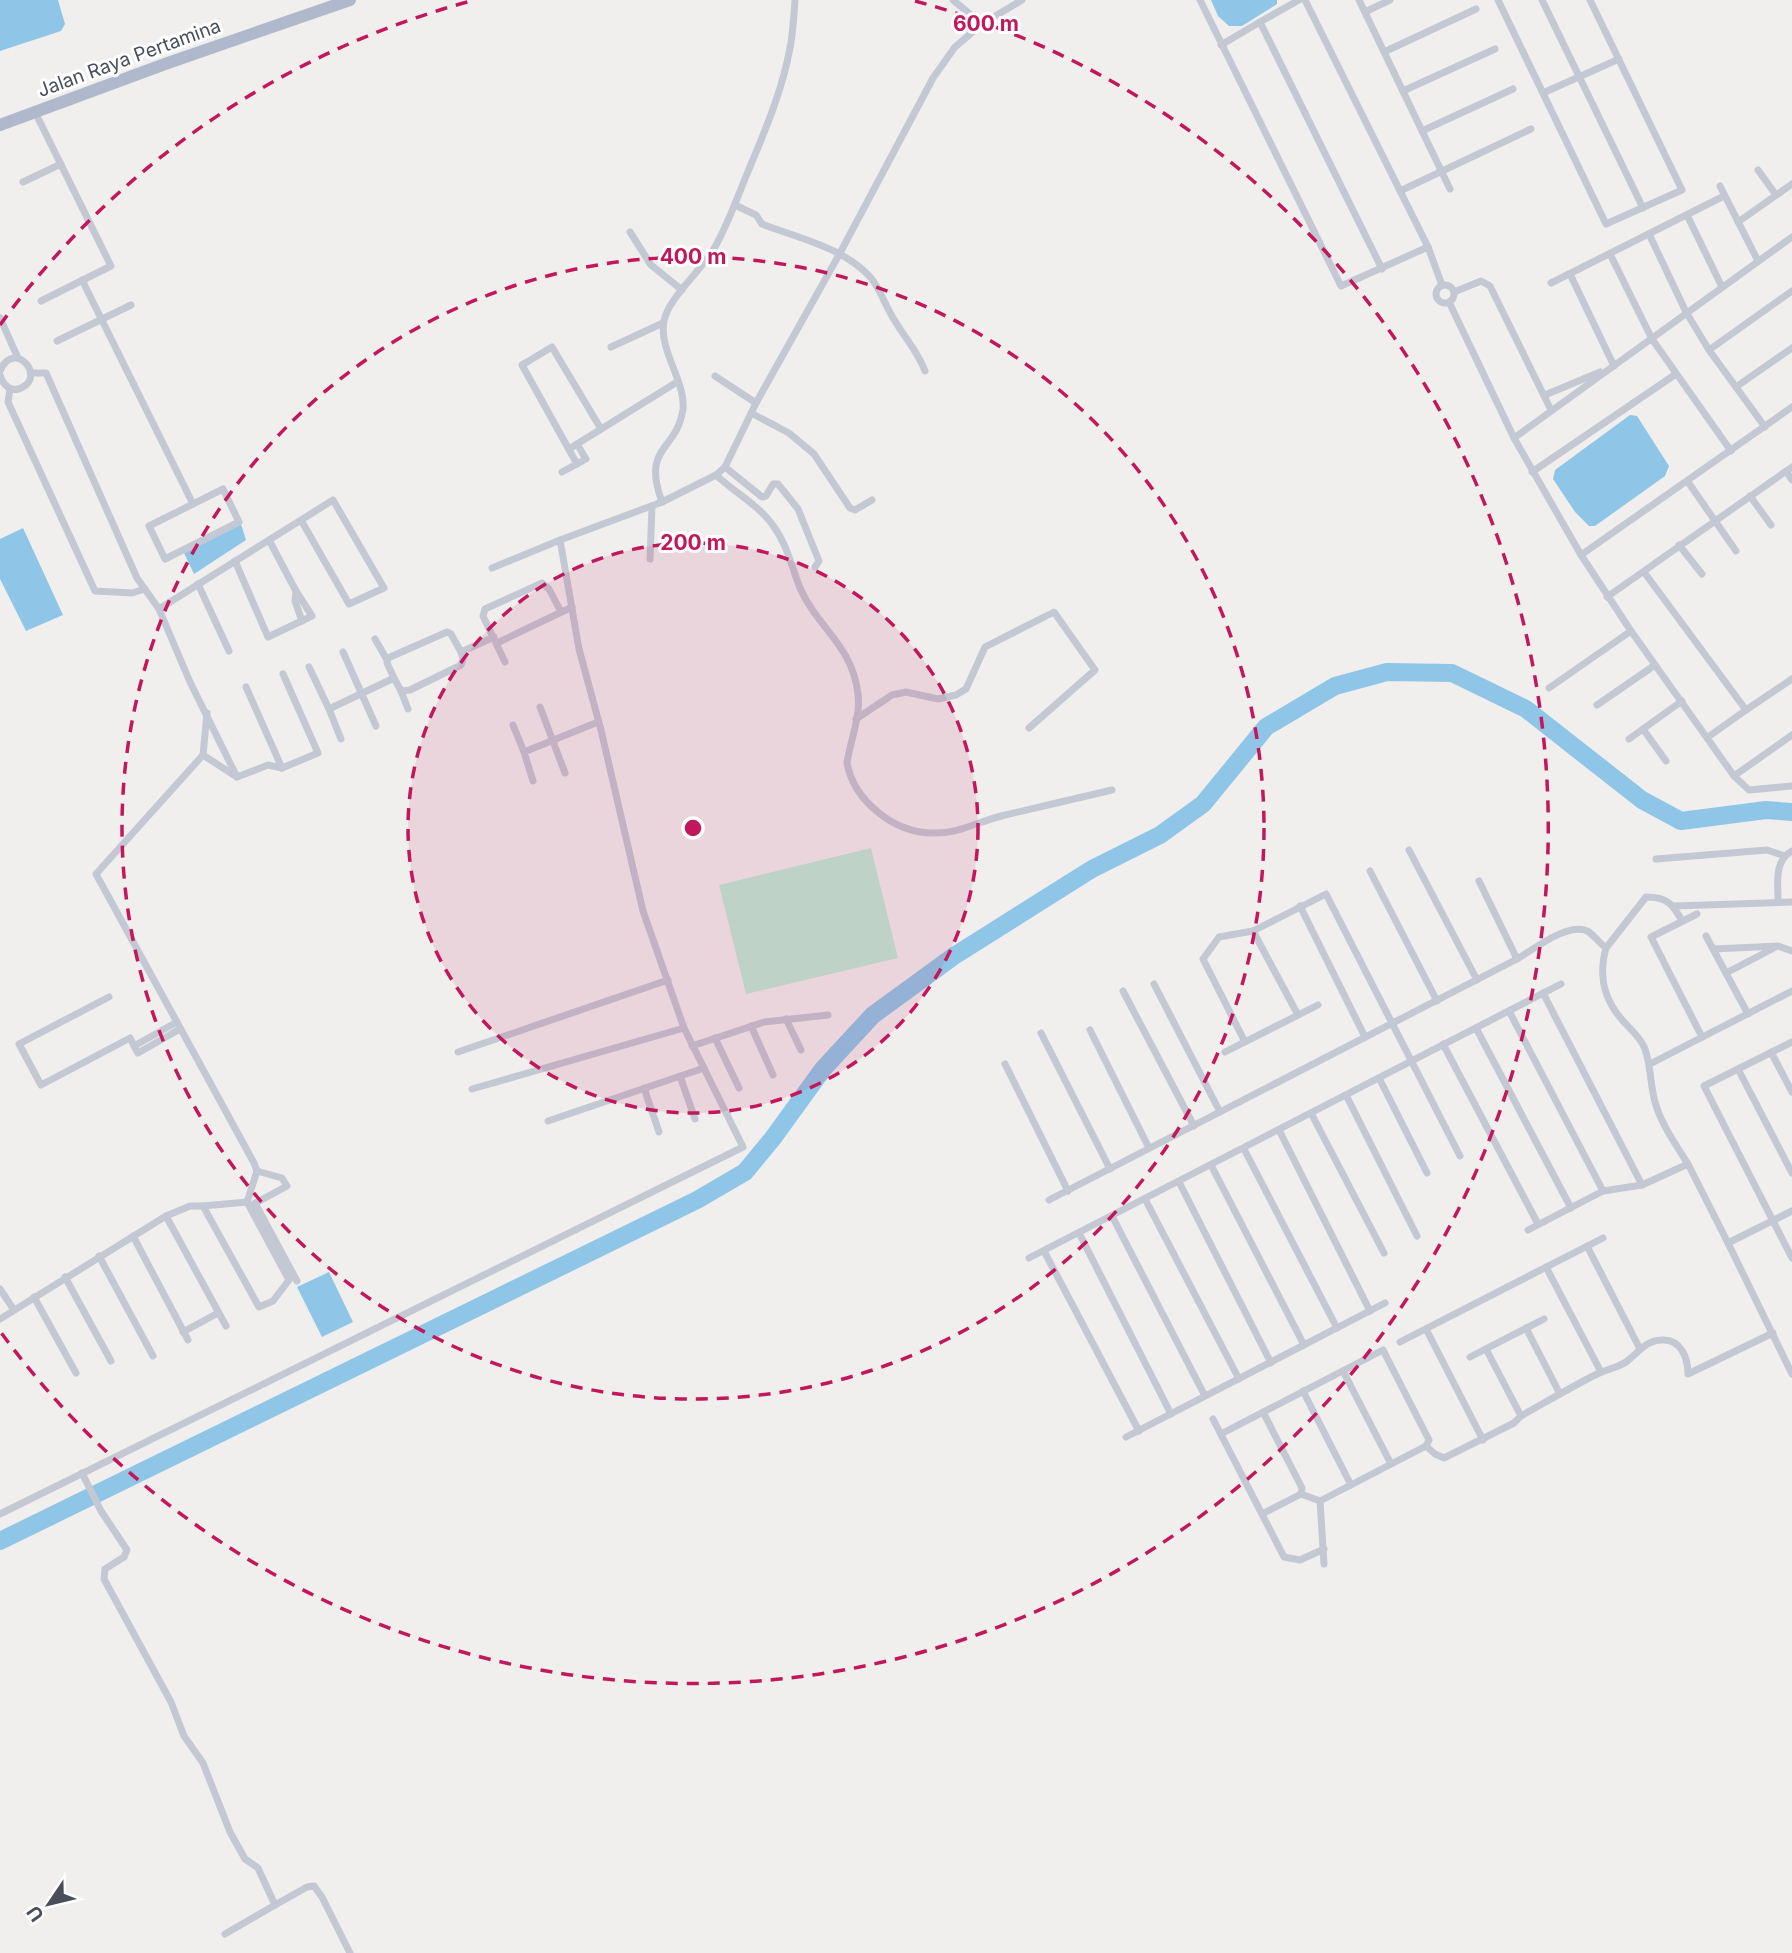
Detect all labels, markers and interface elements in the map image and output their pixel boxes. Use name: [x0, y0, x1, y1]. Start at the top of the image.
text: 600 m: [953, 11, 1019, 36]
street label: Jalan Raya Pertamina: [34, 14, 224, 102]
text: 400 m: [660, 244, 726, 269]
text: 200 m: [660, 530, 726, 555]
centre of rings: [681, 816, 705, 840]
north arrow: [14, 1869, 84, 1939]
text: U: [22, 1901, 49, 1926]

